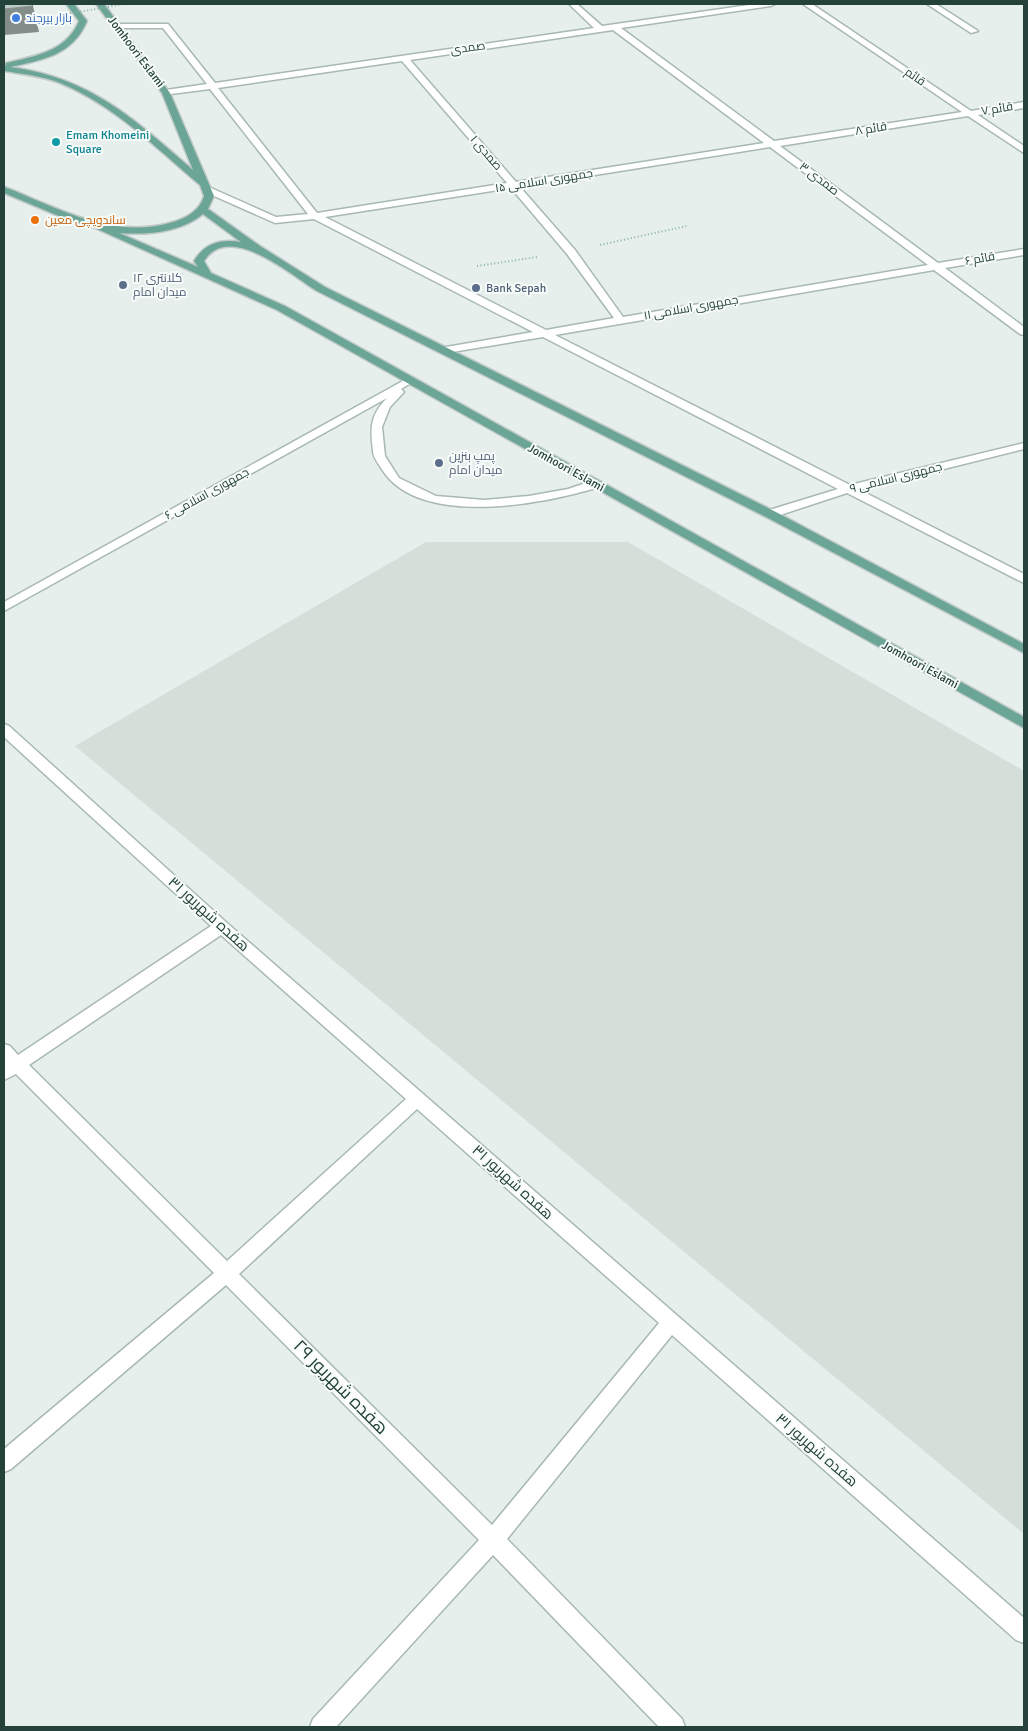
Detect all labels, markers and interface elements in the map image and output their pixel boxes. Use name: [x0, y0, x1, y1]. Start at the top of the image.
place label: بازار بیرجند: [26, 11, 72, 26]
marker: بازار بیرجند: [10, 12, 22, 24]
street label: Jomhoori Eslami: [104, 13, 168, 91]
street label: صمدی: [450, 38, 486, 58]
street label: قائم: [902, 65, 928, 89]
street label: قائم ۷: [980, 99, 1014, 119]
street label: قائم ۸: [854, 119, 888, 139]
place label: Emam Khomeini Square: [66, 128, 149, 157]
street label: صمدی ۱: [467, 132, 505, 174]
marker: Emam Khomeini Square: [50, 136, 62, 148]
street label: صمدی ۳: [796, 159, 842, 199]
street label: جمهوری اسلامی ۱۵: [494, 166, 594, 196]
place label: ساندویچی معین: [45, 213, 126, 229]
marker: ساندویچی معین: [29, 214, 41, 226]
street label: قائم ۶: [964, 249, 996, 269]
place label: کلانتری ۱۲ میدان امام: [133, 271, 187, 300]
marker: کلانتری ۱۲ میدان امام: [117, 279, 129, 291]
place label: Bank Sepah: [486, 281, 546, 296]
marker: Bank Sepah: [470, 282, 482, 294]
street label: جمهوری اسلامی ۱۱: [643, 292, 739, 324]
street label: Jomhoori Eslami: [525, 441, 607, 495]
place label: پمپ بنزین میدان امام: [449, 449, 503, 478]
marker: پمپ بنزین میدان امام: [433, 457, 445, 469]
street label: جمهوری اسلامی ۹: [848, 459, 944, 497]
street label: جمهوری اسلامی ۶: [162, 465, 252, 523]
street label: Jomhoori Eslami: [879, 638, 961, 692]
street label: هفده شهریور ۳۱: [164, 873, 253, 956]
street label: هفده شهریور ۳۱: [468, 1141, 557, 1224]
street label: هفده شهریور ۲۹: [289, 1335, 393, 1439]
street label: هفده شهریور ۳۱: [772, 1409, 862, 1491]

